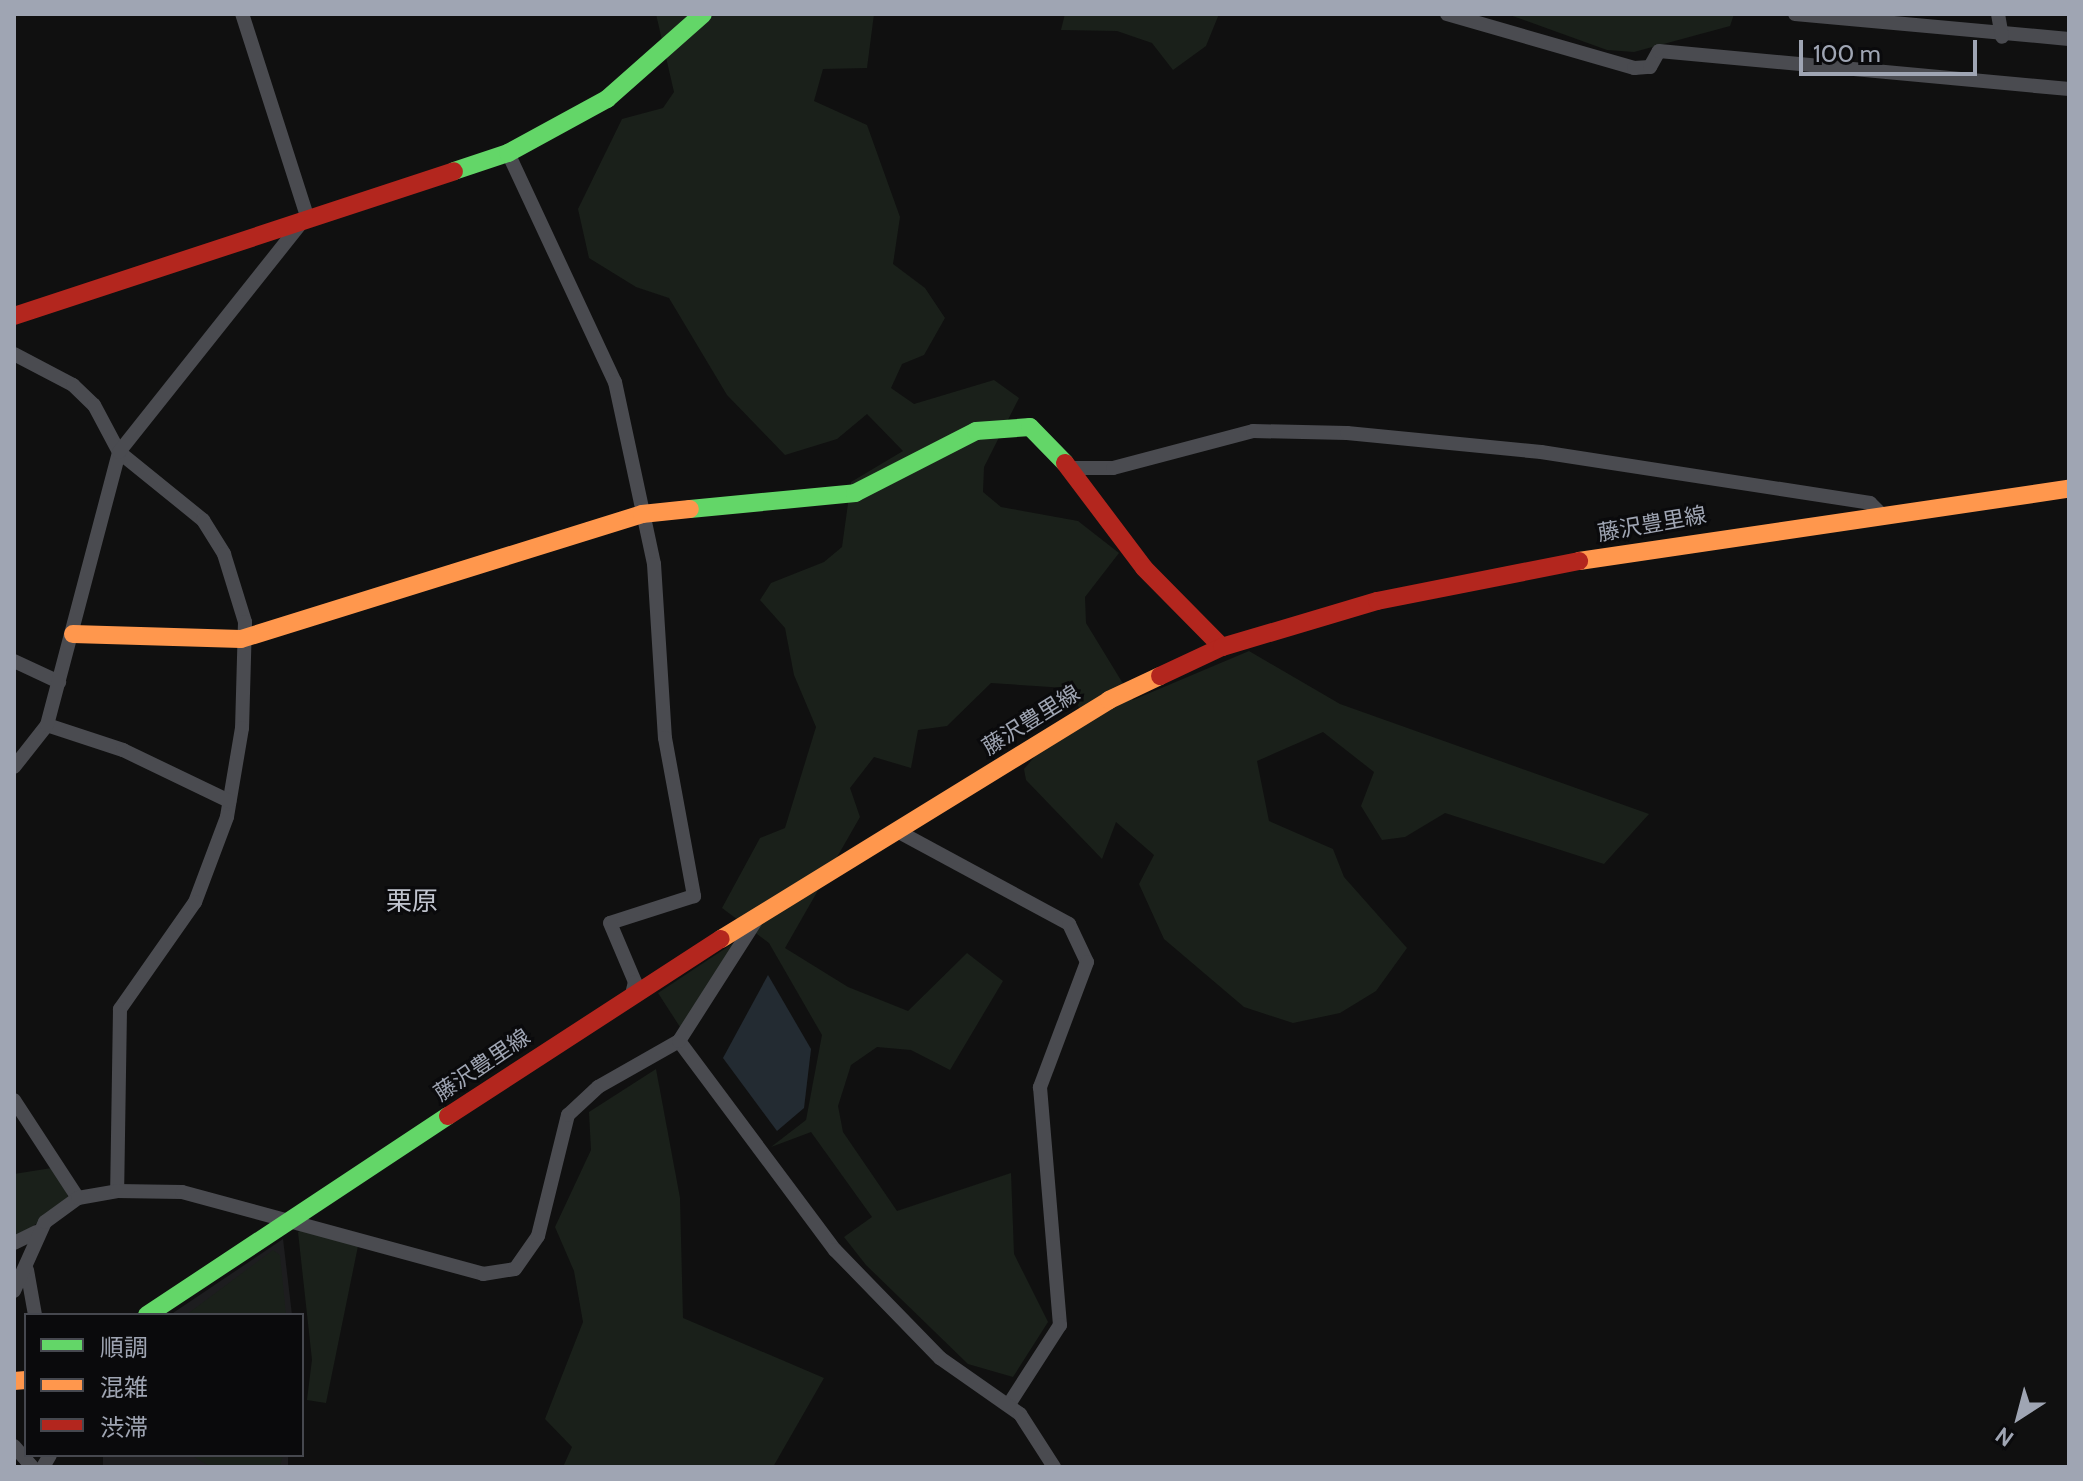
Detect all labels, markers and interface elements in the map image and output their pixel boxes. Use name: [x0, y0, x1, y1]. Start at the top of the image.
scale bar: [1803, 24, 1981, 74]
text: 100 m: [1813, 39, 1881, 68]
street label: 藤沢豊里線: [1596, 501, 1708, 547]
street label: 藤沢豊里線: [977, 680, 1085, 760]
district label: 栗原: [386, 886, 438, 918]
street label: 藤沢豊里線: [429, 1023, 535, 1107]
legend: [24, 1313, 304, 1457]
text: 順調: [100, 1333, 148, 1362]
text: 混雑: [100, 1373, 148, 1402]
north arrow: [1979, 1377, 2059, 1457]
text: 渋滞: [100, 1413, 148, 1442]
text: N: [1990, 1421, 2019, 1452]

